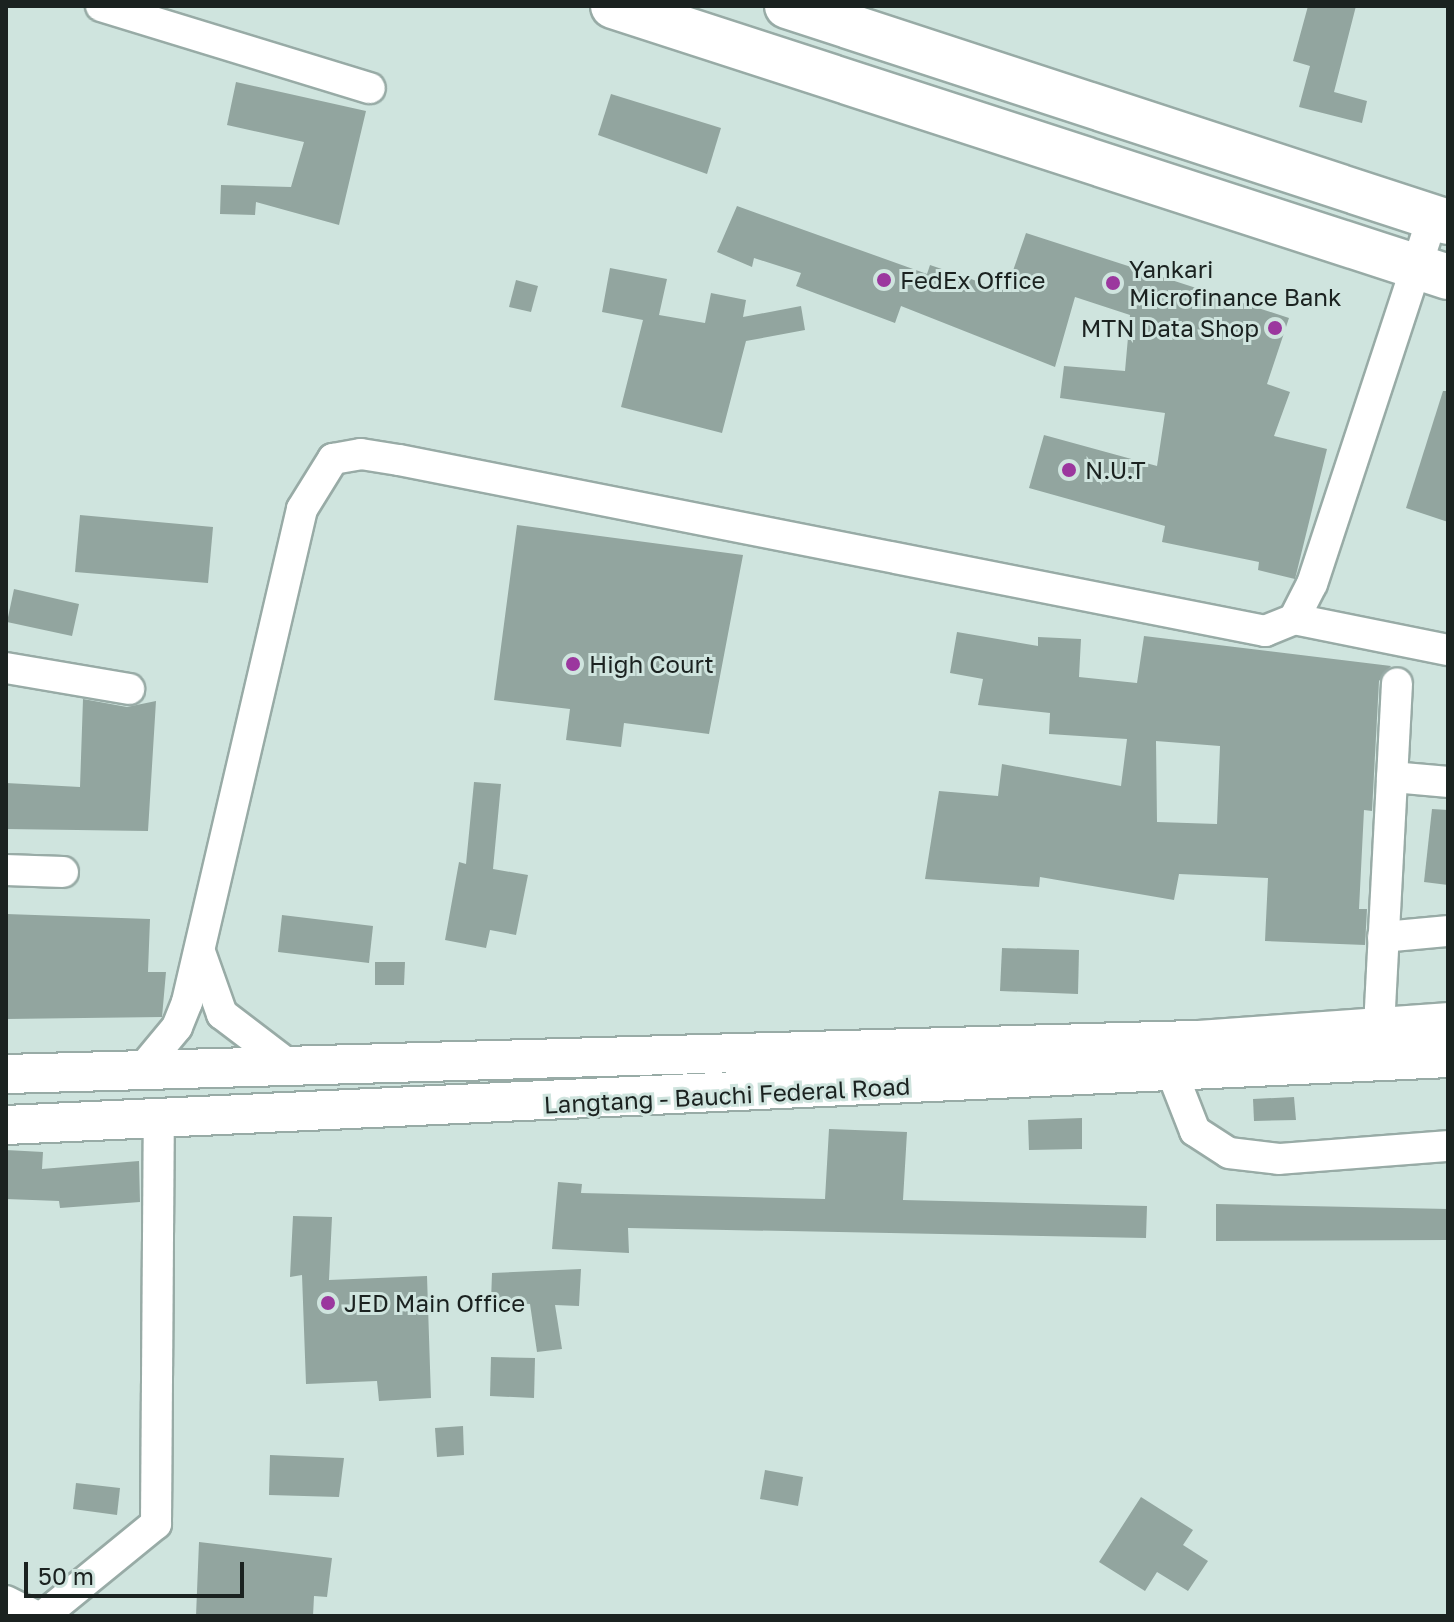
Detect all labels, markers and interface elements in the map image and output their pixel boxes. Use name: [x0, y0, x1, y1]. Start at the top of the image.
place label: Yankari Microfinance Bank: [1129, 255, 1342, 311]
place label: FedEx Office: [900, 266, 1046, 294]
marker: FedEx Office: [875, 271, 893, 289]
marker: Yankari Microfinance Bank: [1104, 274, 1122, 292]
place label: MTN Data Shop: [1081, 314, 1259, 342]
marker: MTN Data Shop: [1266, 319, 1284, 337]
place label: N.U.T: [1085, 456, 1146, 484]
marker: N.U.T: [1060, 461, 1078, 479]
place label: High Court: [589, 650, 714, 678]
marker: High Court: [564, 655, 582, 673]
street label: Langtang - Bauchi Federal Road: [543, 1071, 911, 1119]
place label: JED Main Office: [344, 1289, 525, 1317]
marker: JED Main Office: [319, 1294, 337, 1312]
scale bar: [28, 1546, 248, 1596]
text: 50 m: [38, 1561, 94, 1590]

